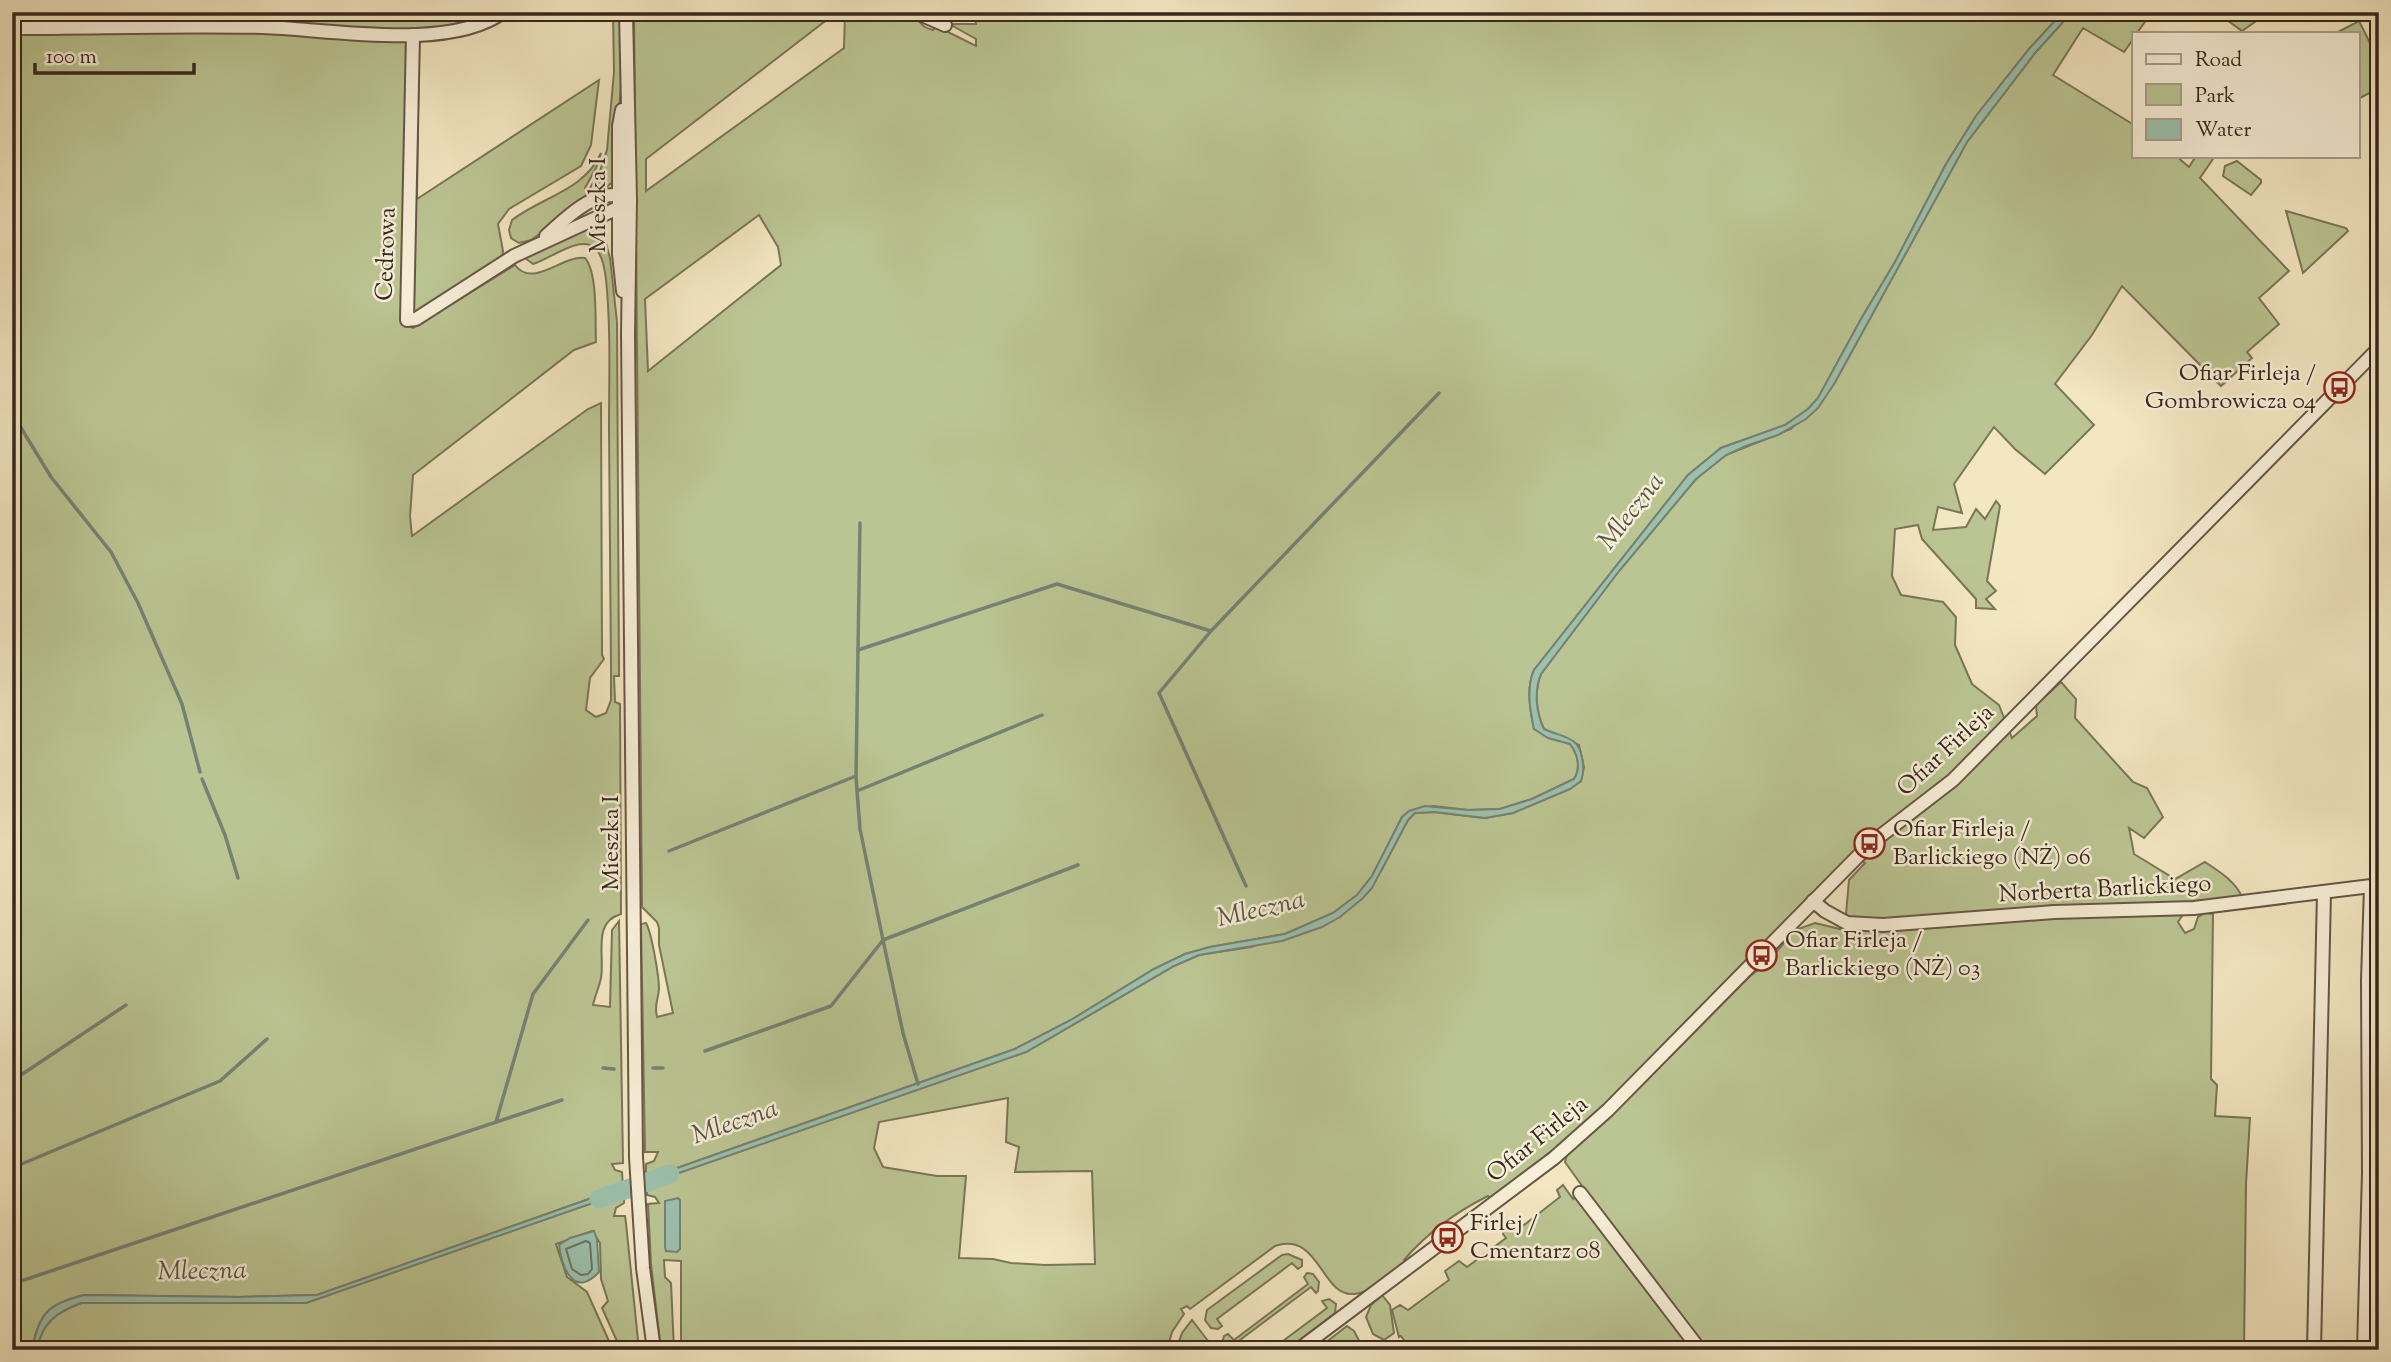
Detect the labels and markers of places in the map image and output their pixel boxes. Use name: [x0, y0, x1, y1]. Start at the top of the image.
place label: Ofiar Firleja / Gombrowicza 04: [2145, 357, 2316, 419]
bus stop icon: Ofiar Firleja / Gombrowicza 04: [2322, 371, 2356, 405]
place label: Ofiar Firleja / Barlickiego (NŻ) 06: [1893, 813, 2091, 875]
bus stop icon: Ofiar Firleja / Barlickiego (NŻ) 06: [1853, 827, 1887, 861]
place label: Ofiar Firleja / Barlickiego (NŻ) 03: [1785, 924, 1980, 986]
bus stop icon: Ofiar Firleja / Barlickiego (NŻ) 03: [1745, 938, 1779, 972]
place label: Firlej / Cmentarz 08: [1470, 1207, 1601, 1269]
bus stop icon: Firlej / Cmentarz 08: [1430, 1221, 1464, 1255]

